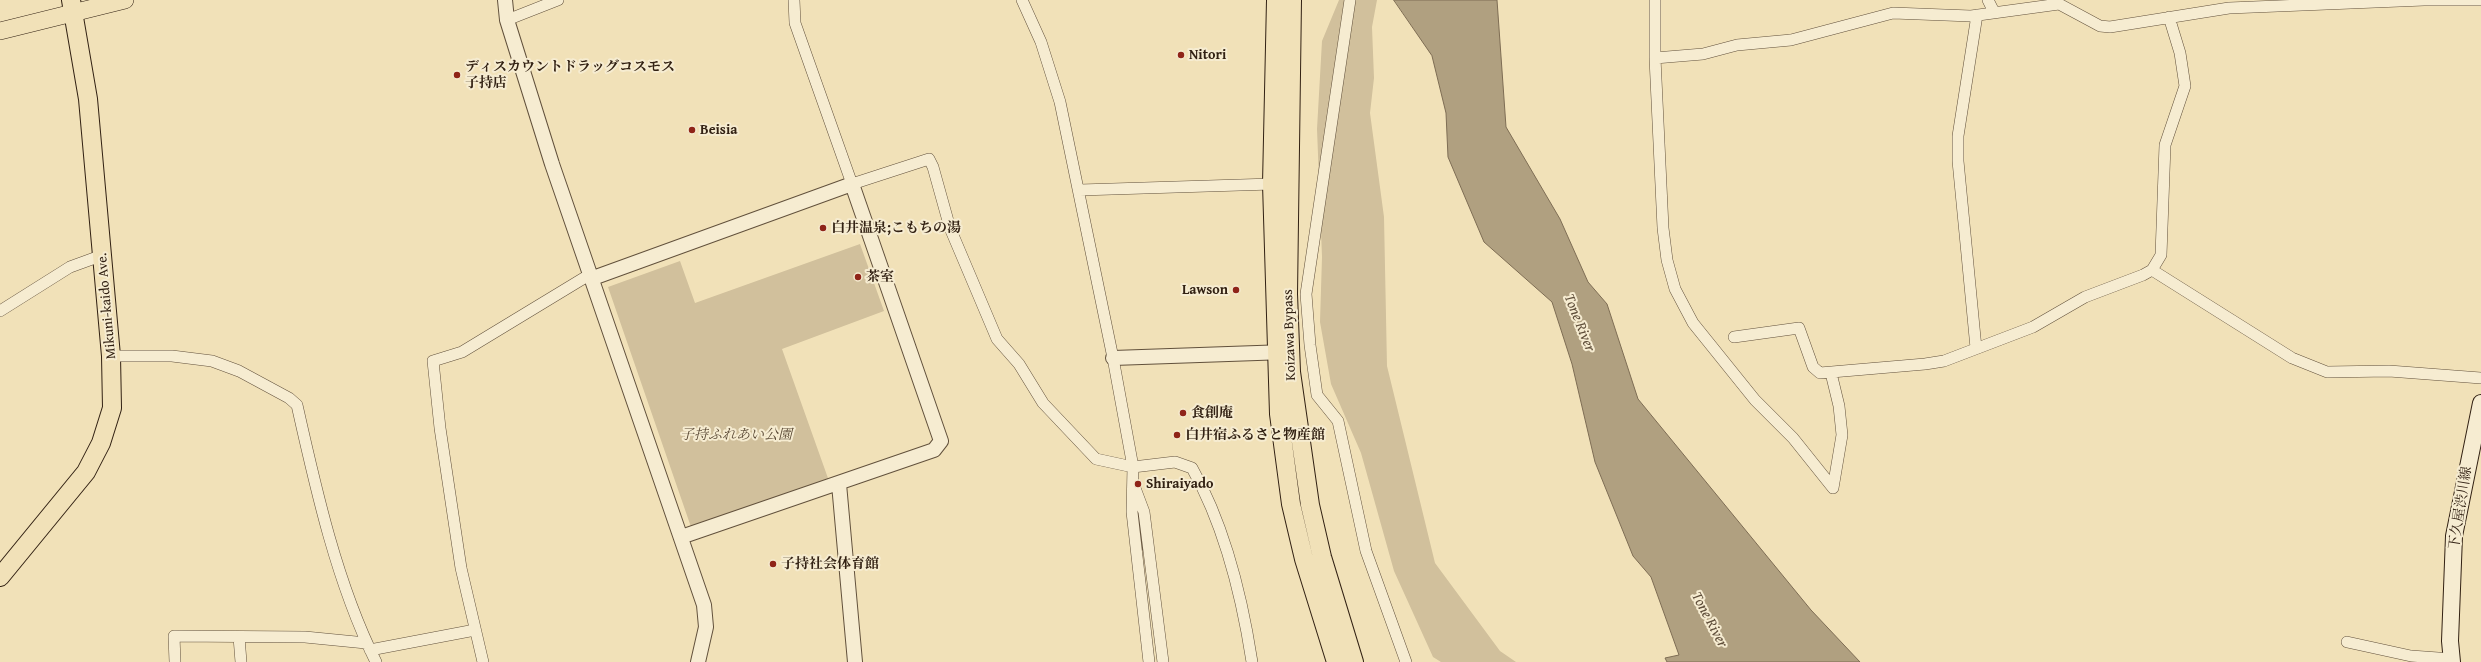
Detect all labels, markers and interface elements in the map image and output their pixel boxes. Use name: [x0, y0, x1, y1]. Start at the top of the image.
place label: Nitori: [1189, 47, 1226, 63]
marker: Nitori: [1176, 50, 1186, 60]
place label: ディスカウントドラッグコスモス 子持店: [465, 59, 675, 92]
marker: ディスカウントドラッグコスモス 子持店: [452, 70, 462, 80]
place label: Beisia: [700, 122, 737, 138]
marker: Beisia: [687, 125, 697, 135]
place label: 白井温泉;こもちの湯: [831, 220, 961, 236]
marker: 白井温泉;こもちの湯: [818, 223, 828, 233]
street label: Mikuni-kaido Ave.: [94, 252, 120, 360]
place label: 茶室: [866, 269, 894, 285]
marker: 茶室: [853, 272, 863, 282]
place label: Lawson: [1182, 282, 1228, 298]
marker: Lawson: [1231, 285, 1241, 295]
street label: Koizawa Bypass: [1280, 289, 1300, 381]
water label: Tone River: [1559, 291, 1599, 355]
place label: 食創庵: [1191, 405, 1233, 421]
marker: 食創庵: [1178, 408, 1188, 418]
park label: 子持ふれあい公園: [680, 427, 792, 443]
place label: 白井宿ふるさと物産館: [1185, 427, 1325, 443]
marker: 白井宿ふるさと物産館: [1172, 430, 1182, 440]
street label: 下久屋渋川線: [2446, 465, 2476, 551]
place label: Shiraiyado: [1146, 476, 1213, 492]
marker: Shiraiyado: [1133, 479, 1143, 489]
place label: 子持社会体育館: [781, 556, 879, 572]
marker: 子持社会体育館: [768, 559, 778, 569]
water label: Tone River: [1687, 589, 1731, 651]

